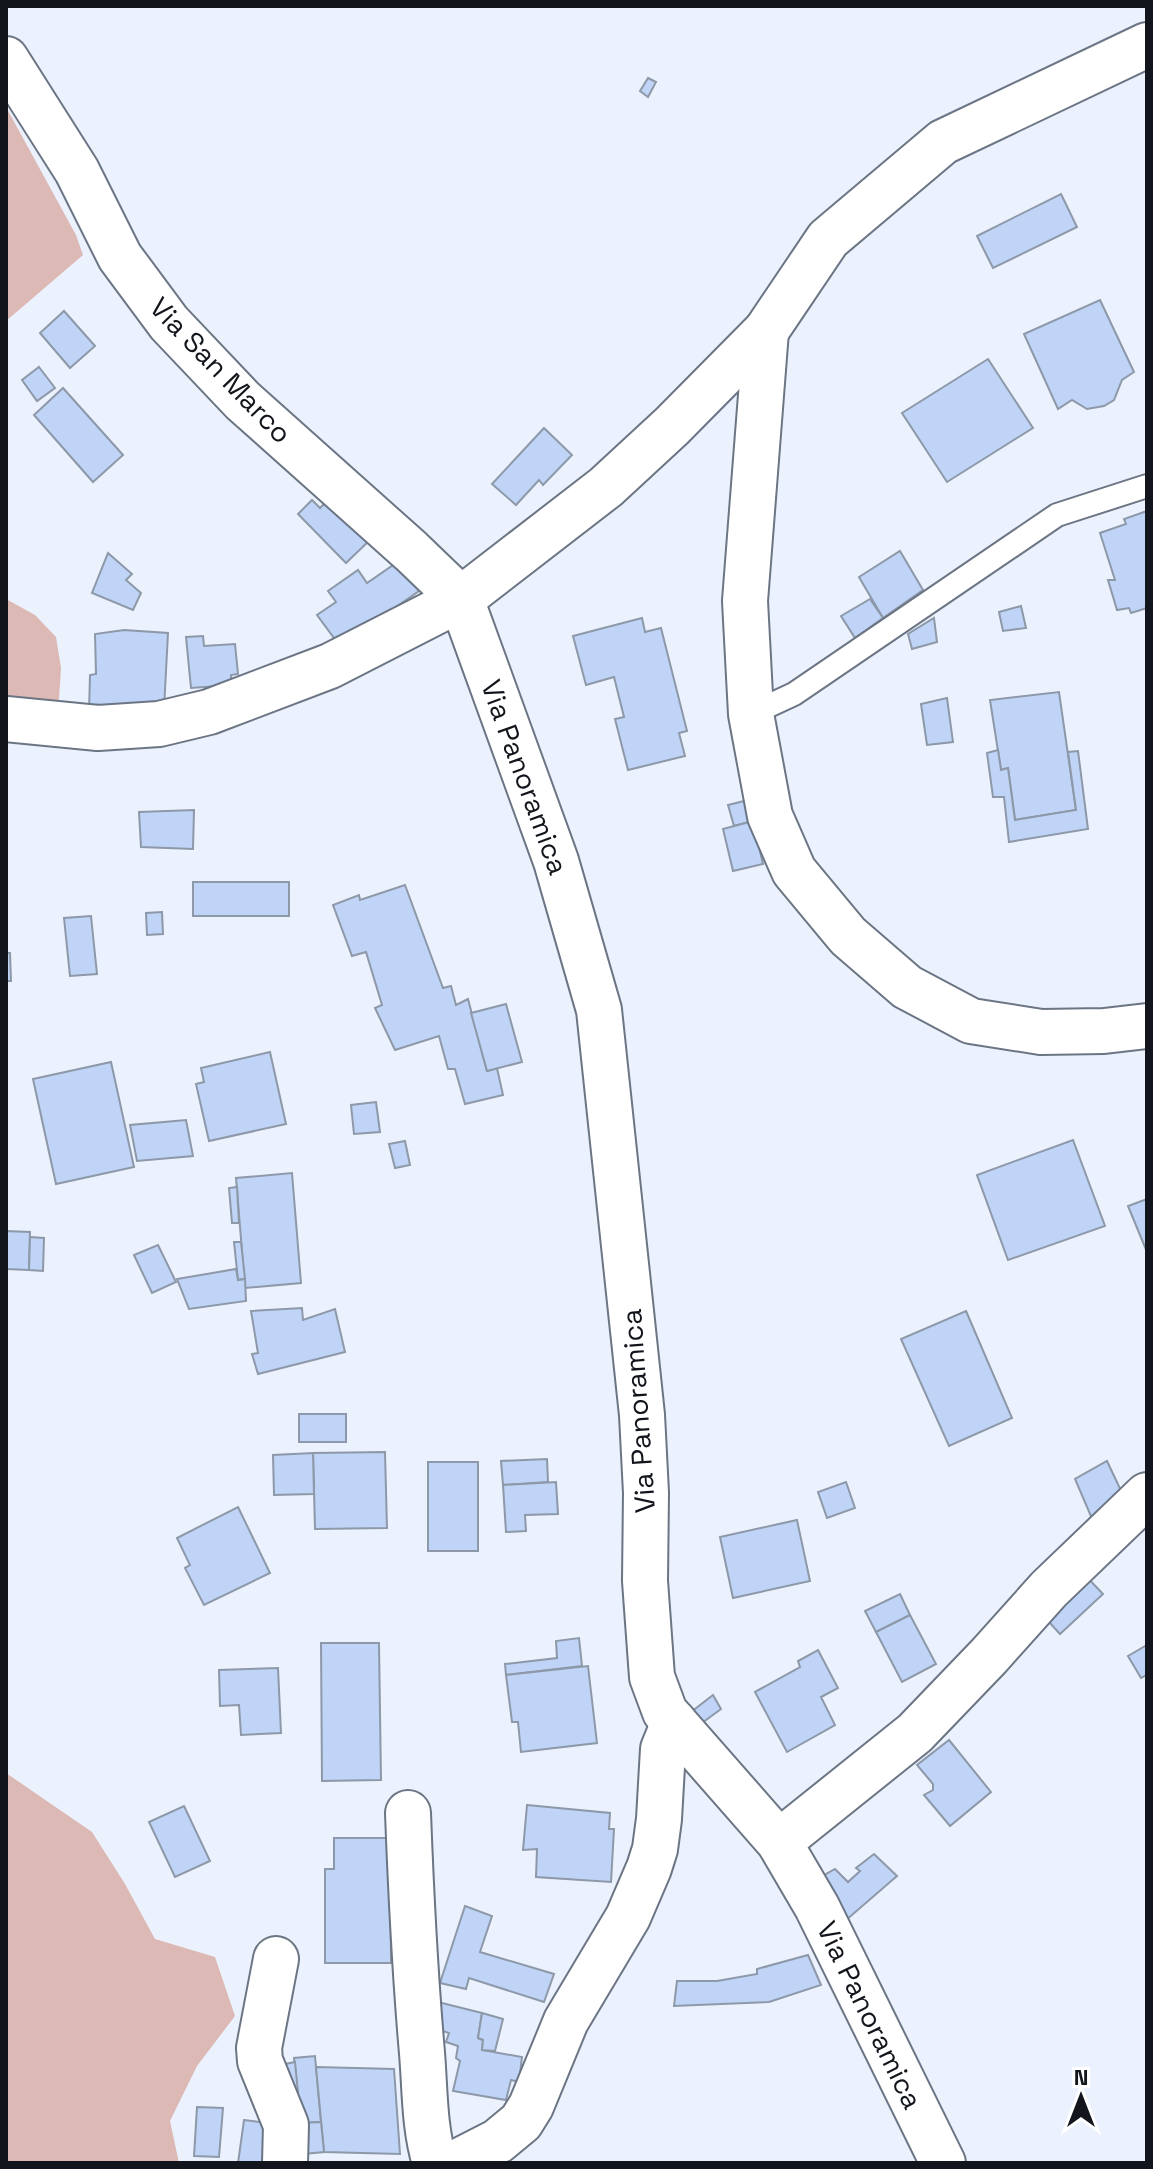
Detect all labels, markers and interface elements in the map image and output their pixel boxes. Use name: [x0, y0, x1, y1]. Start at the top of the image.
street label: Via San Marco: [142, 289, 300, 451]
street label: Via Panoramica: [473, 675, 577, 879]
street label: Via Panoramica: [613, 1308, 663, 1514]
street label: Via Panoramica: [809, 1915, 931, 2115]
north arrow: [1041, 2057, 1121, 2137]
text: N: [1074, 2063, 1088, 2091]

